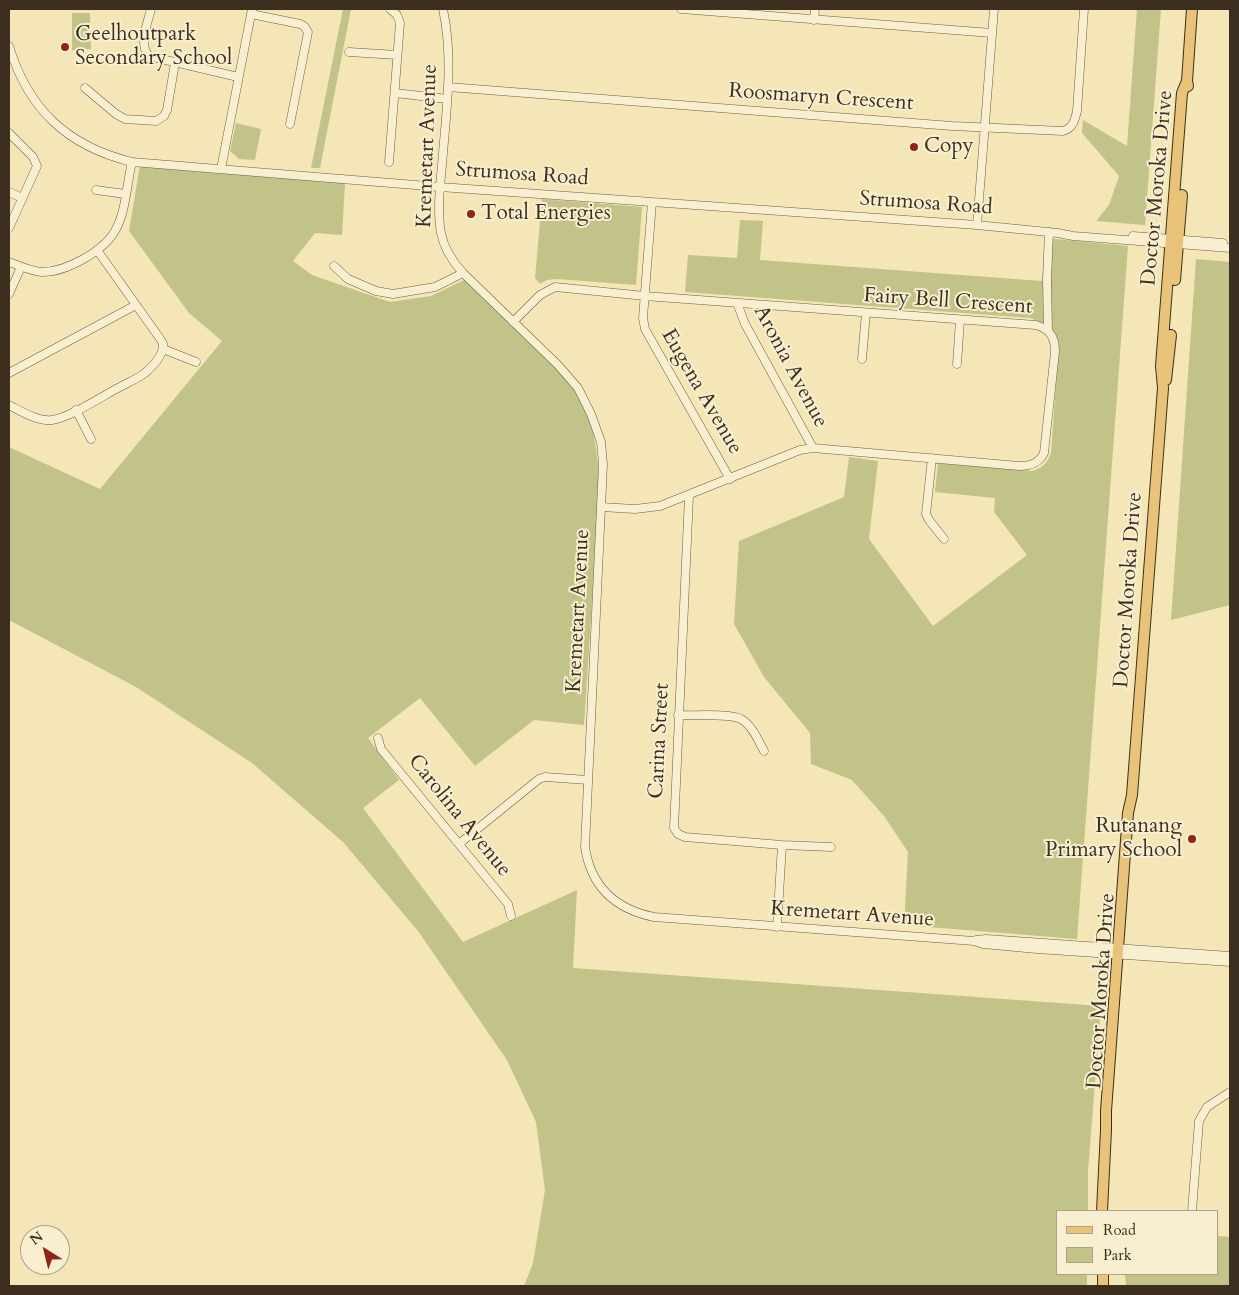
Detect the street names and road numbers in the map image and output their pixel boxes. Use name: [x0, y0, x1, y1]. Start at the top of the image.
street label: Kremetart Avenue: [413, 64, 443, 228]
street label: Roosmaryn Crescent: [728, 79, 914, 117]
street label: Doctor Moroka Drive: [1137, 89, 1179, 287]
street label: Strumosa Road: [455, 158, 589, 192]
street label: Strumosa Road: [859, 187, 993, 221]
street label: Fairy Bell Crescent: [863, 284, 1033, 320]
street label: Aronia Avenue: [747, 302, 833, 432]
street label: Eugena Avenue: [655, 325, 747, 459]
street label: Doctor Moroka Drive: [1110, 491, 1148, 689]
street label: Kremetart Avenue: [562, 529, 596, 693]
street label: Carina Street: [644, 682, 676, 800]
street label: Carolina Avenue: [402, 750, 516, 882]
street label: Doctor Moroka Drive: [1083, 892, 1121, 1090]
street label: Kremetart Avenue: [769, 897, 935, 933]

